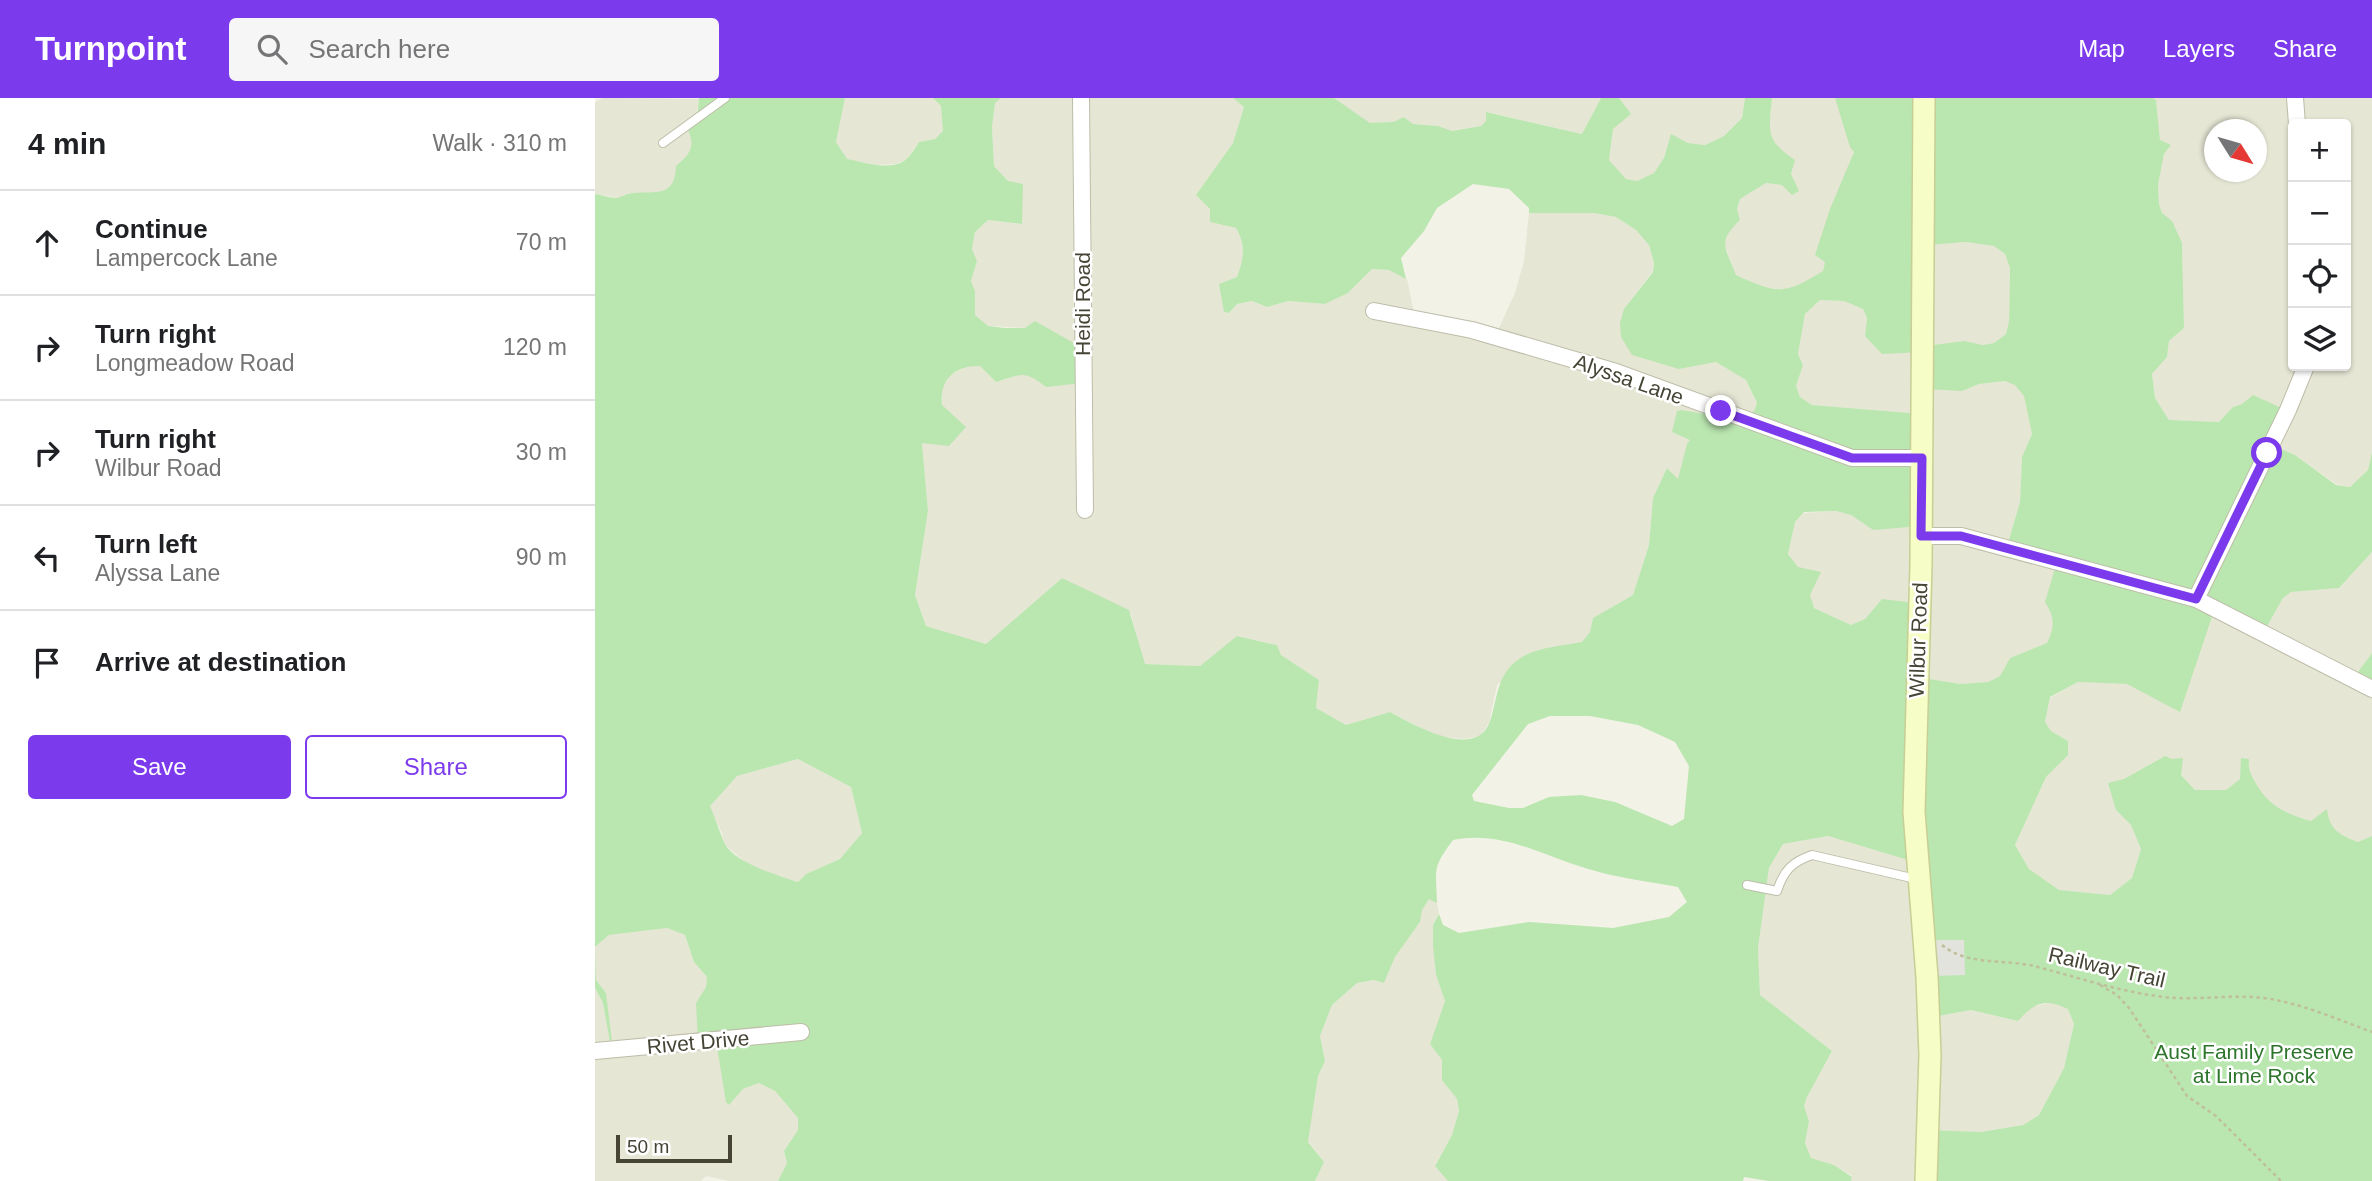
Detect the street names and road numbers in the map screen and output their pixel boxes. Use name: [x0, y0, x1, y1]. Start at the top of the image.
street label: Heidi Road: [1071, 252, 1094, 356]
street label: Alyssa Lane: [1571, 350, 1687, 408]
street label: Wilbur Road: [1904, 582, 1932, 698]
street label: Railway Trail: [2046, 942, 2168, 992]
street label: Rivet Drive: [646, 1026, 750, 1058]

